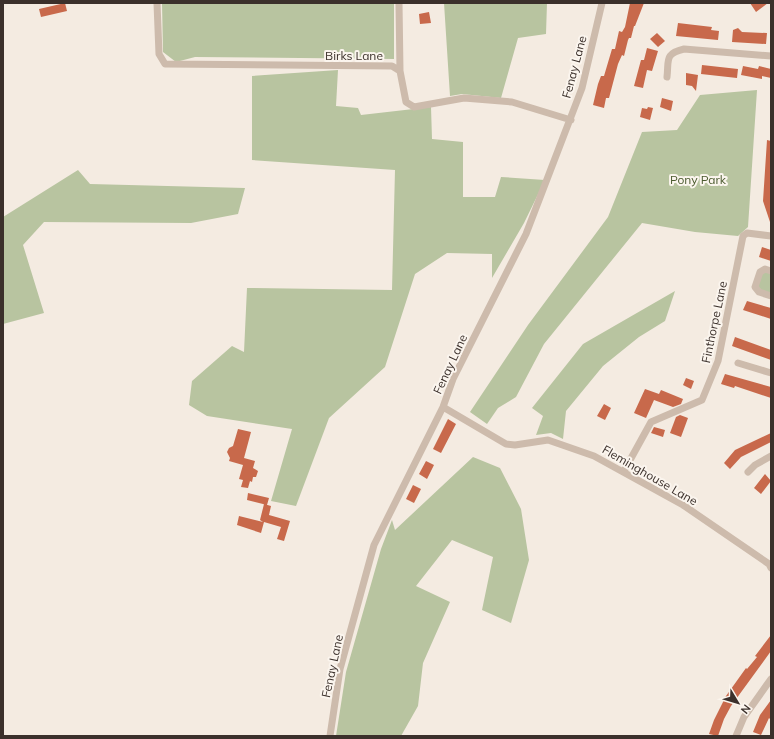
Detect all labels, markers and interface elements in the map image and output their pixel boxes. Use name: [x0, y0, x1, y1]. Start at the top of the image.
street label: Fenay Lane: [558, 34, 590, 100]
street label: Birks Lane: [325, 48, 383, 63]
park label: Pony Park: [670, 172, 727, 187]
street label: Finthorpe Lane: [698, 280, 730, 364]
street label: Fenay Lane: [430, 332, 470, 396]
street label: Fleminghouse Lane: [600, 442, 700, 508]
street label: Fenay Lane: [318, 633, 346, 699]
north arrow: [718, 683, 758, 723]
text: N: [738, 702, 754, 717]

